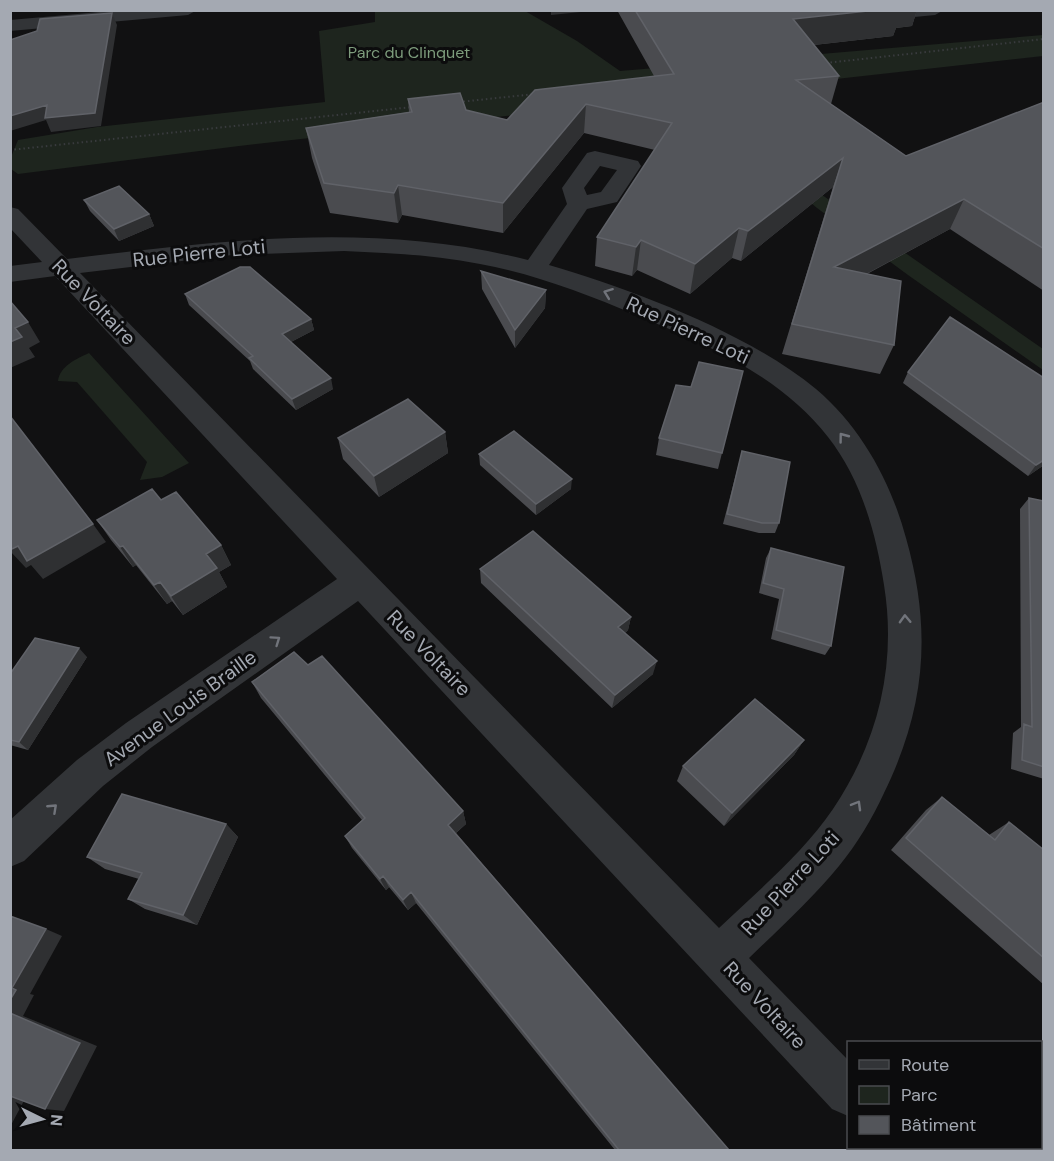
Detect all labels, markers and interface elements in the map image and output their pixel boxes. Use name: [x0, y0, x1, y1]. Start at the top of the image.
park label: Parc du Clinquet: [348, 42, 470, 63]
street label: Rue Pierre Loti: [131, 233, 267, 273]
street label: Rue Voltaire: [46, 253, 142, 351]
one-way arrow: [603, 288, 614, 300]
street label: Rue Pierre Loti: [622, 290, 754, 370]
one-way arrow: [839, 432, 850, 443]
street label: Rue Voltaire: [381, 604, 477, 702]
one-way arrow: [899, 614, 911, 623]
one-way arrow: [269, 636, 280, 647]
street label: Avenue Louis Braille: [99, 644, 261, 772]
one-way arrow: [850, 801, 861, 811]
one-way arrow: [47, 804, 57, 815]
street label: Rue Pierre Loti: [735, 825, 845, 941]
street label: Rue Voltaire: [718, 956, 812, 1054]
legend: [847, 1041, 1042, 1149]
text: Route: [901, 1053, 949, 1077]
text: Parc: [901, 1083, 937, 1107]
north arrow: [12, 1089, 72, 1149]
text: Bâtiment: [901, 1113, 976, 1137]
text: N: [45, 1114, 67, 1127]

